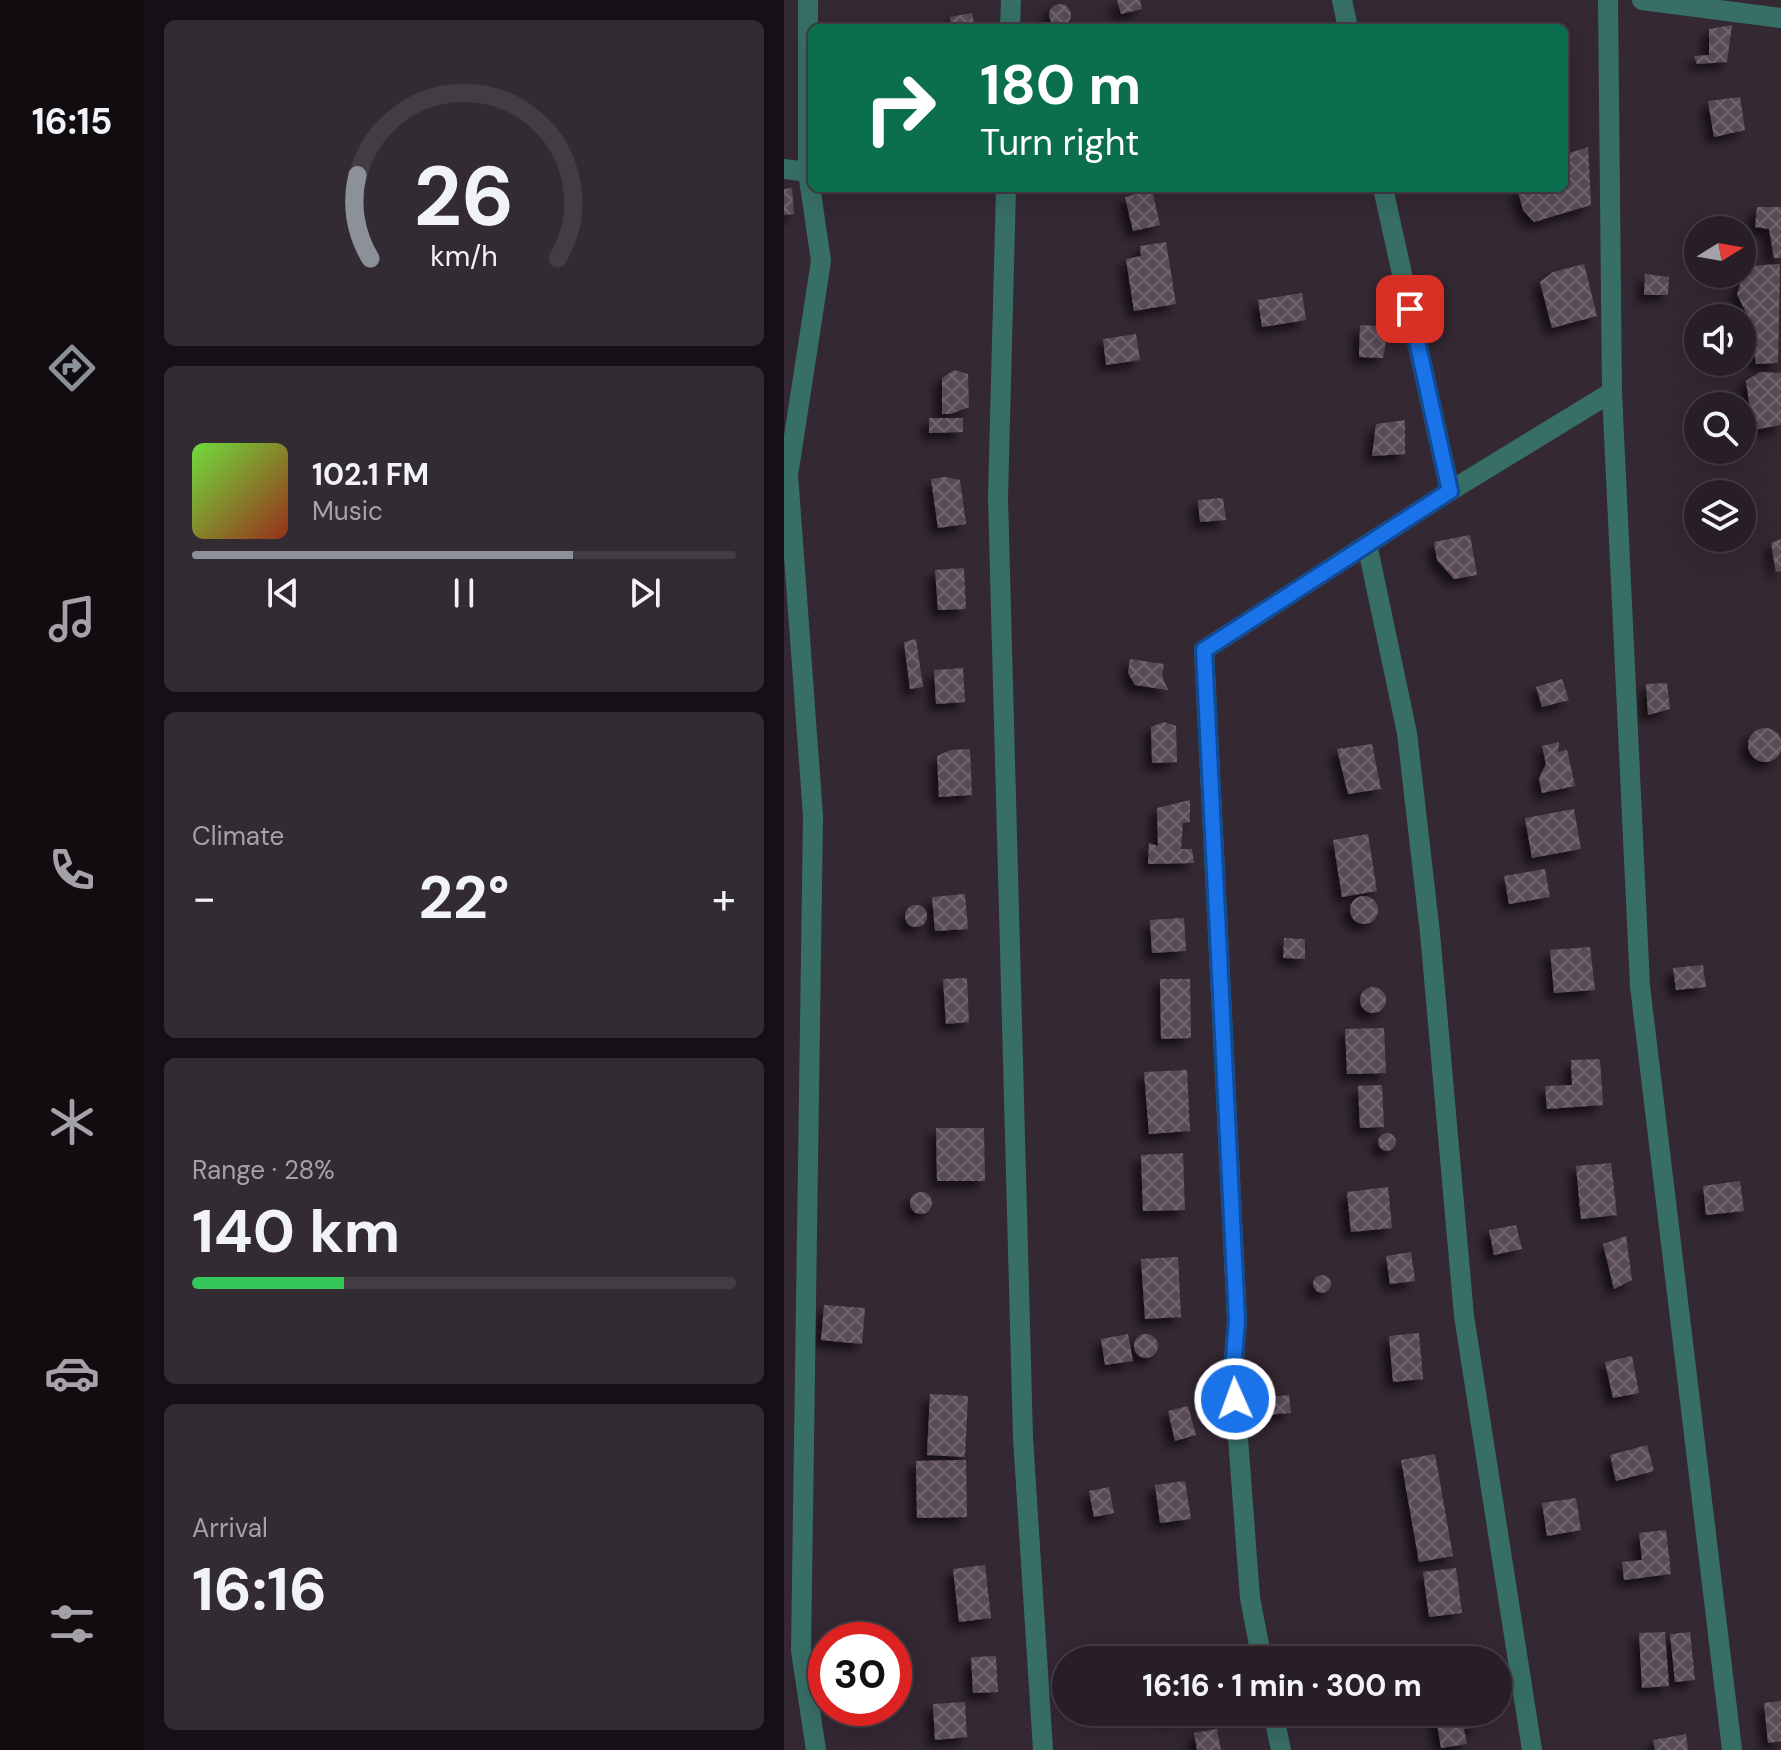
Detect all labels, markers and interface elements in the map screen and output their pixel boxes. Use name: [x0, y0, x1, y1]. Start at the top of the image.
text: 180 m: [980, 48, 1141, 121]
icon: right: [848, 56, 952, 160]
text: 16:15: [32, 98, 112, 145]
text: Turn right: [980, 119, 1139, 166]
text: 26: [414, 142, 514, 251]
north arrow: [1684, 216, 1756, 288]
map controls: [1684, 216, 1756, 552]
text: km/h: [430, 238, 498, 275]
pin: [1376, 275, 1444, 343]
icon: arrive: [1388, 287, 1432, 331]
button: sound: [1684, 304, 1756, 376]
icon: directions: [44, 340, 100, 396]
button: search: [1684, 392, 1756, 464]
text: 102.1 FM: [312, 455, 429, 494]
button: layers: [1684, 480, 1756, 552]
text: Music: [312, 494, 383, 528]
icon: previous: [261, 571, 305, 615]
icon: pause: [442, 571, 486, 615]
icon: next: [623, 571, 667, 615]
icon: music: [44, 591, 100, 647]
text: Climate: [192, 819, 284, 853]
icon: phone: [44, 842, 100, 898]
text: 22°: [418, 858, 510, 937]
text: −: [192, 869, 216, 927]
text: +: [712, 869, 736, 927]
icon: climate: [44, 1094, 100, 1150]
text: Range · 28%: [192, 1153, 335, 1187]
text: 140 km: [192, 1192, 400, 1271]
icon: car: [44, 1345, 100, 1401]
position arrow: [1193, 1357, 1277, 1441]
text: Arrival: [192, 1511, 268, 1545]
text: 16:16: [192, 1550, 327, 1629]
icon: filters: [44, 1596, 100, 1652]
speed limit sign: 30: [808, 1622, 912, 1726]
text: 16:16 · 1 min · 300 m: [1142, 1666, 1422, 1705]

